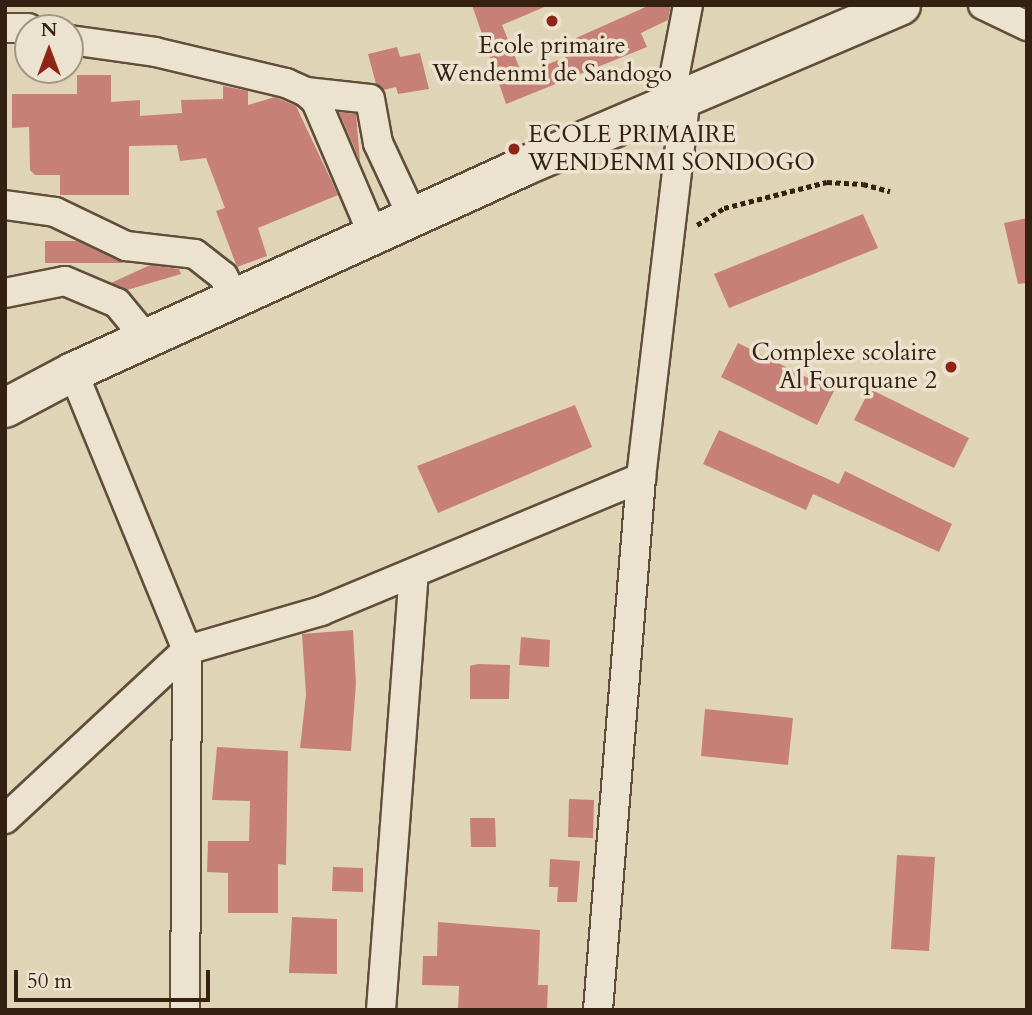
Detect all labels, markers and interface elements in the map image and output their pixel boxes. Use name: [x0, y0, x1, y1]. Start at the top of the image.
marker: Ecole primaire Wendenmi de Sandogo: [544, 13, 560, 29]
north arrow: [14, 14, 84, 84]
text: N: [41, 17, 57, 43]
place label: Ecole primaire Wendenmi de Sandogo: [432, 32, 672, 88]
place label: ECOLE PRIMAIRE WENDENMI SONDOGO: [528, 121, 815, 177]
marker: ECOLE PRIMAIRE WENDENMI SONDOGO: [506, 141, 522, 157]
place label: Complexe scolaire Al Fourquane 2: [752, 339, 937, 395]
marker: Complexe scolaire Al Fourquane 2: [943, 359, 959, 375]
scale bar: [18, 956, 214, 1000]
text: 50 m: [27, 967, 72, 996]

